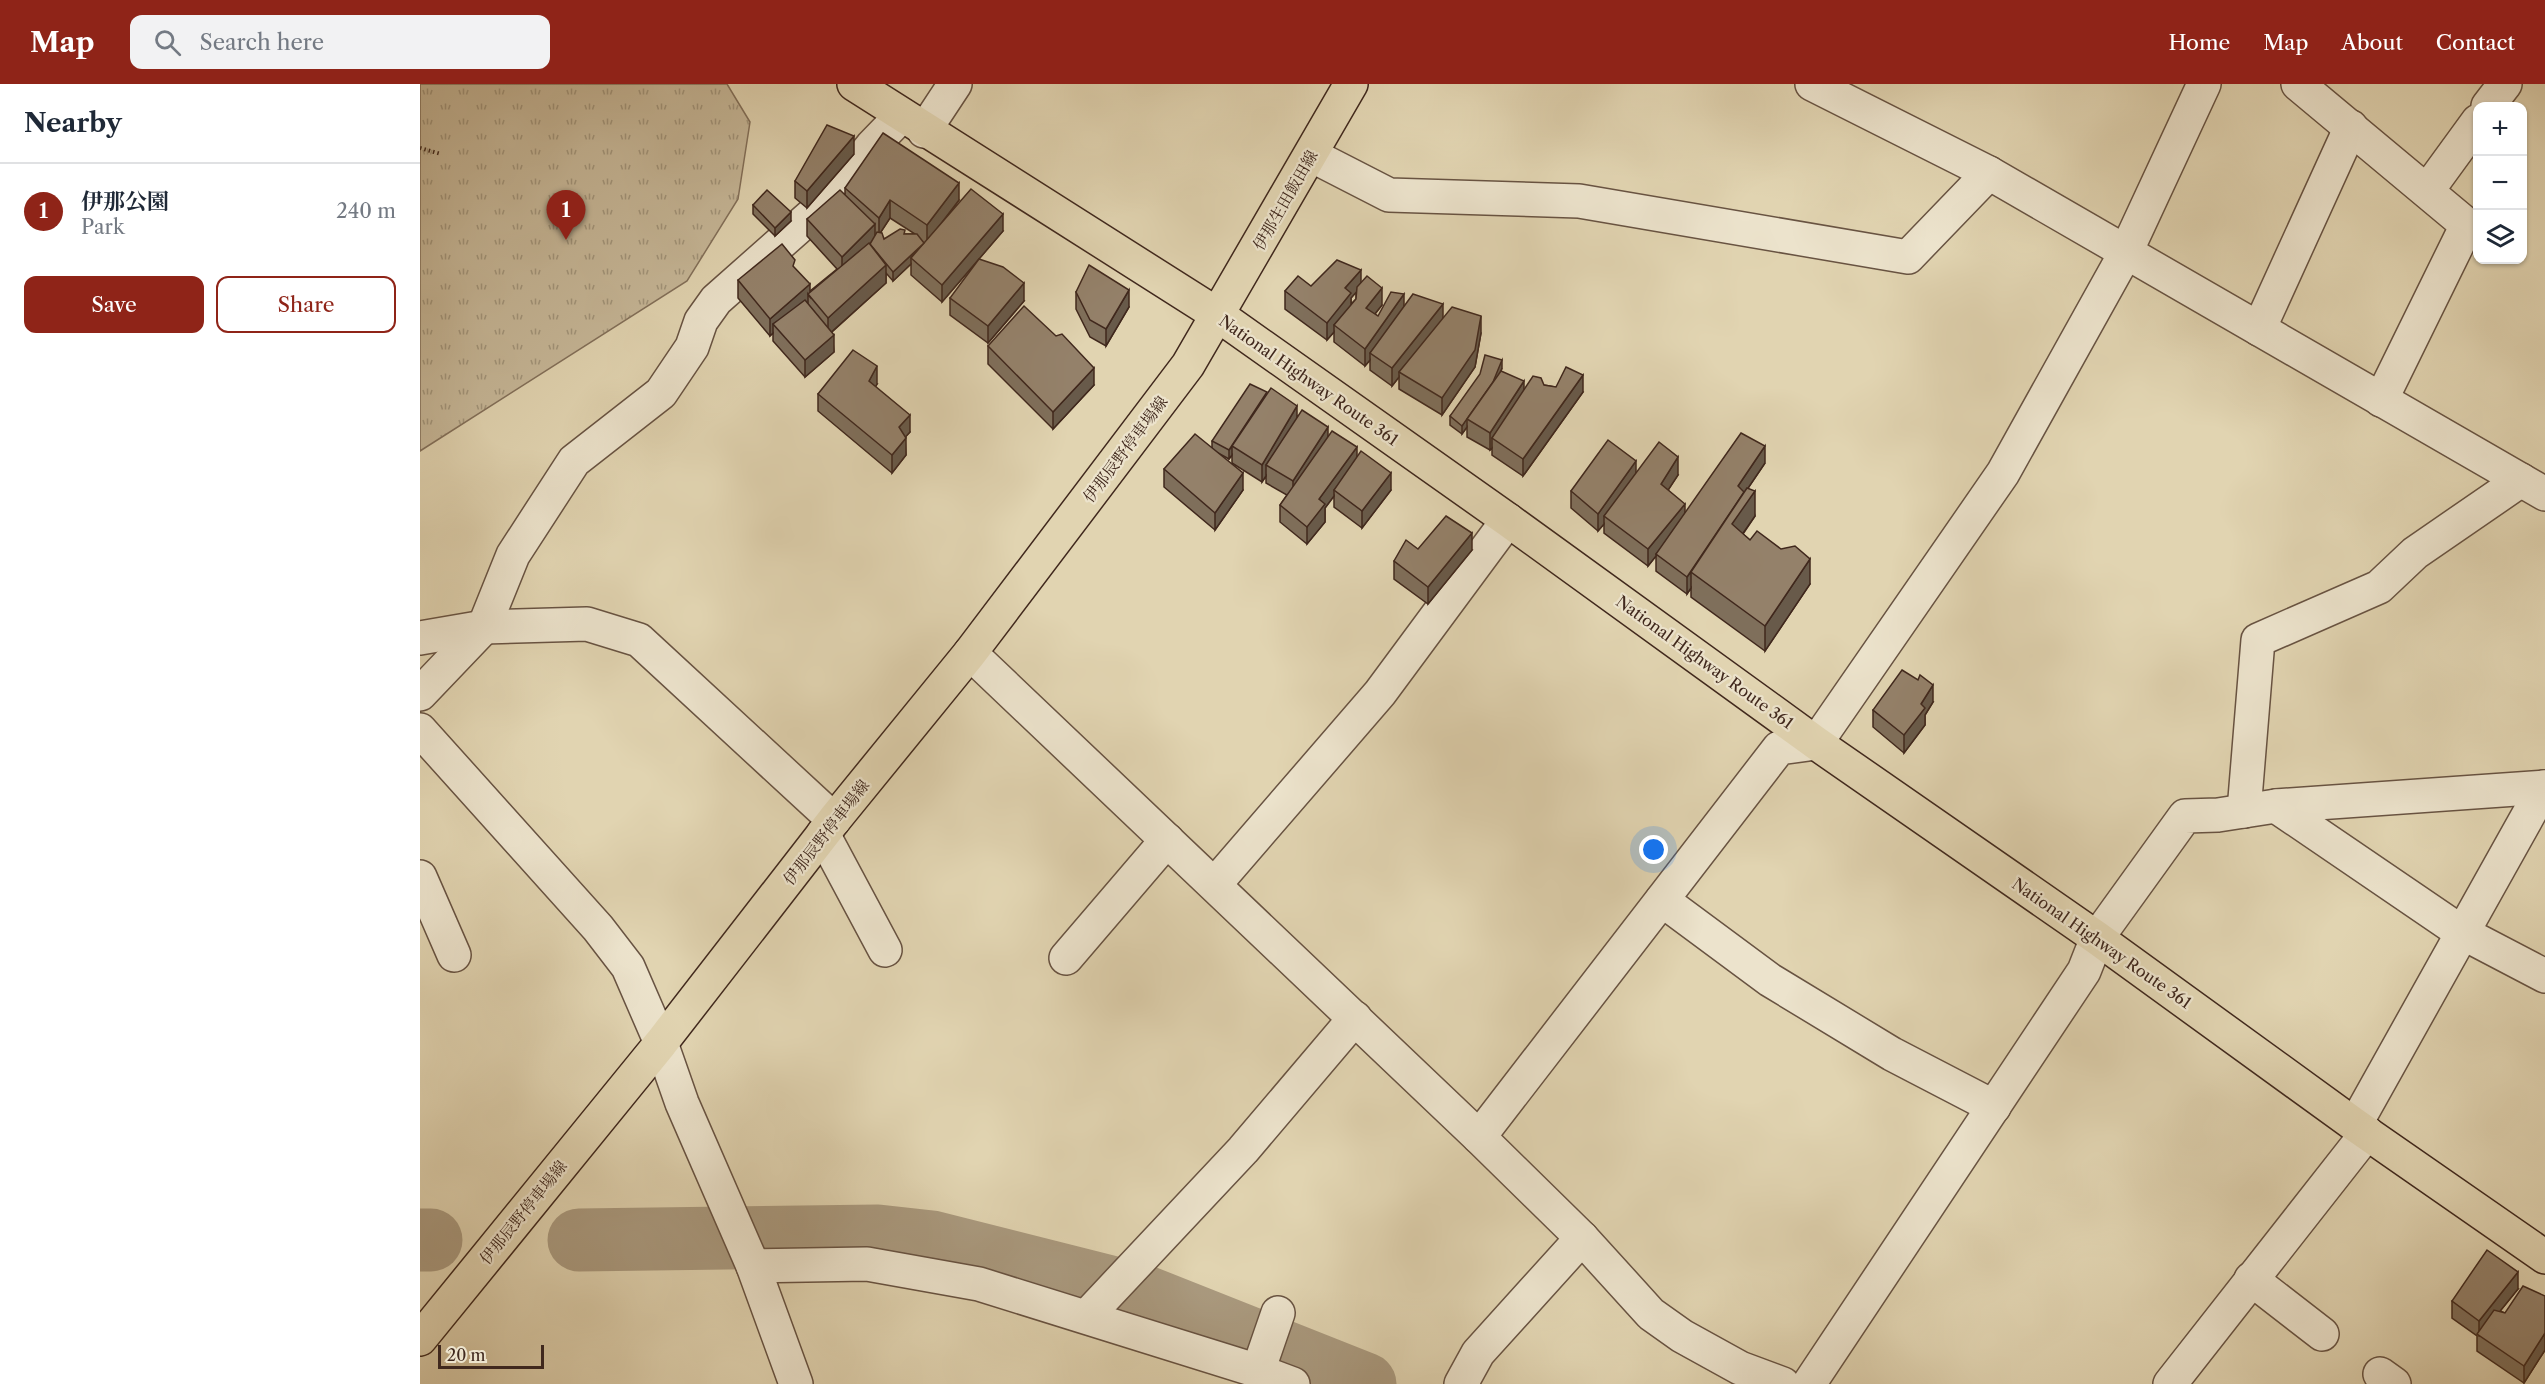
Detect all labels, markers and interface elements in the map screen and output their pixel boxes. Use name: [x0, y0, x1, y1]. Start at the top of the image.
search box: [130, 15, 550, 69]
text: Map: [30, 25, 94, 59]
icon: search: [151, 26, 184, 59]
text: Search here: [199, 29, 324, 56]
text: Home: [2169, 30, 2230, 55]
text: Map: [2263, 30, 2308, 55]
text: About: [2341, 30, 2403, 55]
text: Contact: [2436, 30, 2515, 55]
map controls: [2473, 102, 2527, 264]
button: +: [2473, 102, 2527, 156]
text: Nearby: [24, 107, 122, 139]
street label: 伊那生田飯田線: [1248, 146, 1322, 254]
button: −: [2473, 156, 2527, 210]
text: 伊那公園: [81, 188, 169, 215]
pin: 1: [546, 190, 586, 240]
text: 1: [39, 199, 48, 223]
text: 240 m: [336, 199, 396, 223]
button: layers: [2473, 210, 2527, 264]
text: Park: [81, 215, 124, 239]
button: Save: [24, 276, 204, 333]
button: Share: [216, 276, 396, 333]
street label: National Highway Route 361: [1216, 310, 1403, 450]
street label: 伊那辰野停車場線: [1078, 392, 1172, 506]
street label: National Highway Route 361: [1612, 591, 1798, 733]
street label: 伊那辰野停車場線: [779, 775, 873, 889]
your location: [1639, 835, 1668, 864]
street label: National Highway Route 361: [2009, 873, 2196, 1013]
street label: 伊那辰野停車場線: [475, 1156, 571, 1268]
scale bar: [438, 1342, 544, 1370]
text: 20 m: [447, 1345, 486, 1365]

